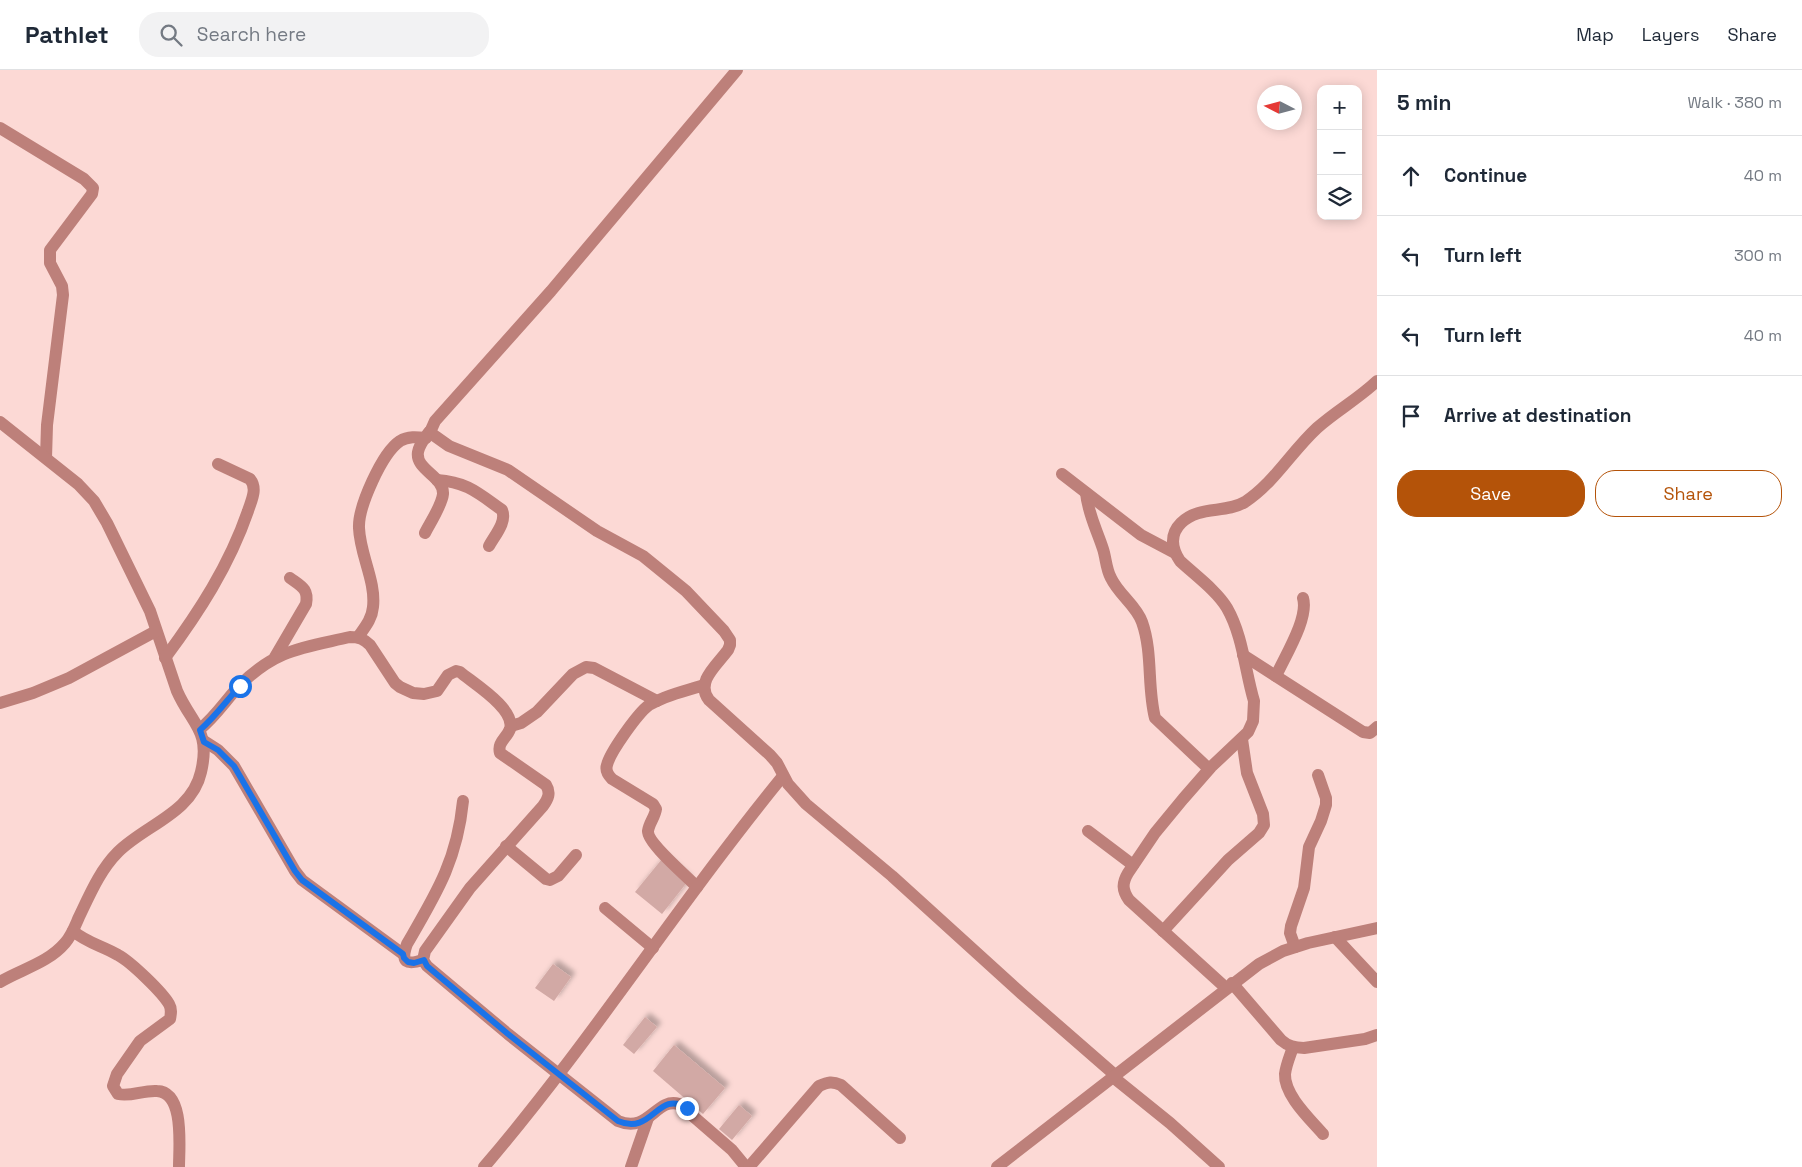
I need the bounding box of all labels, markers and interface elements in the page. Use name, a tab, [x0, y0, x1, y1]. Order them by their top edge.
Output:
search box	[139, 12, 489, 57]
text: Pathlet	[25, 19, 109, 50]
icon: search	[157, 21, 185, 49]
text: Search here	[197, 22, 306, 47]
text: Map	[1576, 23, 1614, 46]
text: Layers	[1642, 23, 1699, 46]
text: Share	[1727, 23, 1777, 46]
north arrow	[1257, 85, 1302, 130]
map controls	[1317, 85, 1362, 220]
button: +	[1317, 85, 1362, 130]
text: 5 min	[1397, 89, 1451, 116]
text: Walk · 380 m	[1687, 92, 1782, 113]
button: −	[1317, 130, 1362, 175]
icon: ahead	[1397, 162, 1425, 190]
text: Continue	[1444, 163, 1527, 188]
text: 40 m	[1744, 165, 1782, 186]
button: layers	[1317, 175, 1362, 220]
icon: left	[1397, 242, 1425, 270]
text: Turn left	[1444, 243, 1522, 268]
text: 300 m	[1734, 245, 1782, 266]
icon: left	[1397, 322, 1425, 350]
text: Turn left	[1444, 323, 1522, 348]
text: 40 m	[1744, 325, 1782, 346]
icon: arrive	[1397, 402, 1425, 430]
text: Arrive at destination	[1444, 403, 1632, 428]
button: Save	[1397, 470, 1585, 517]
button: Share	[1595, 470, 1782, 517]
route start	[229, 675, 252, 698]
route end	[676, 1097, 699, 1120]

